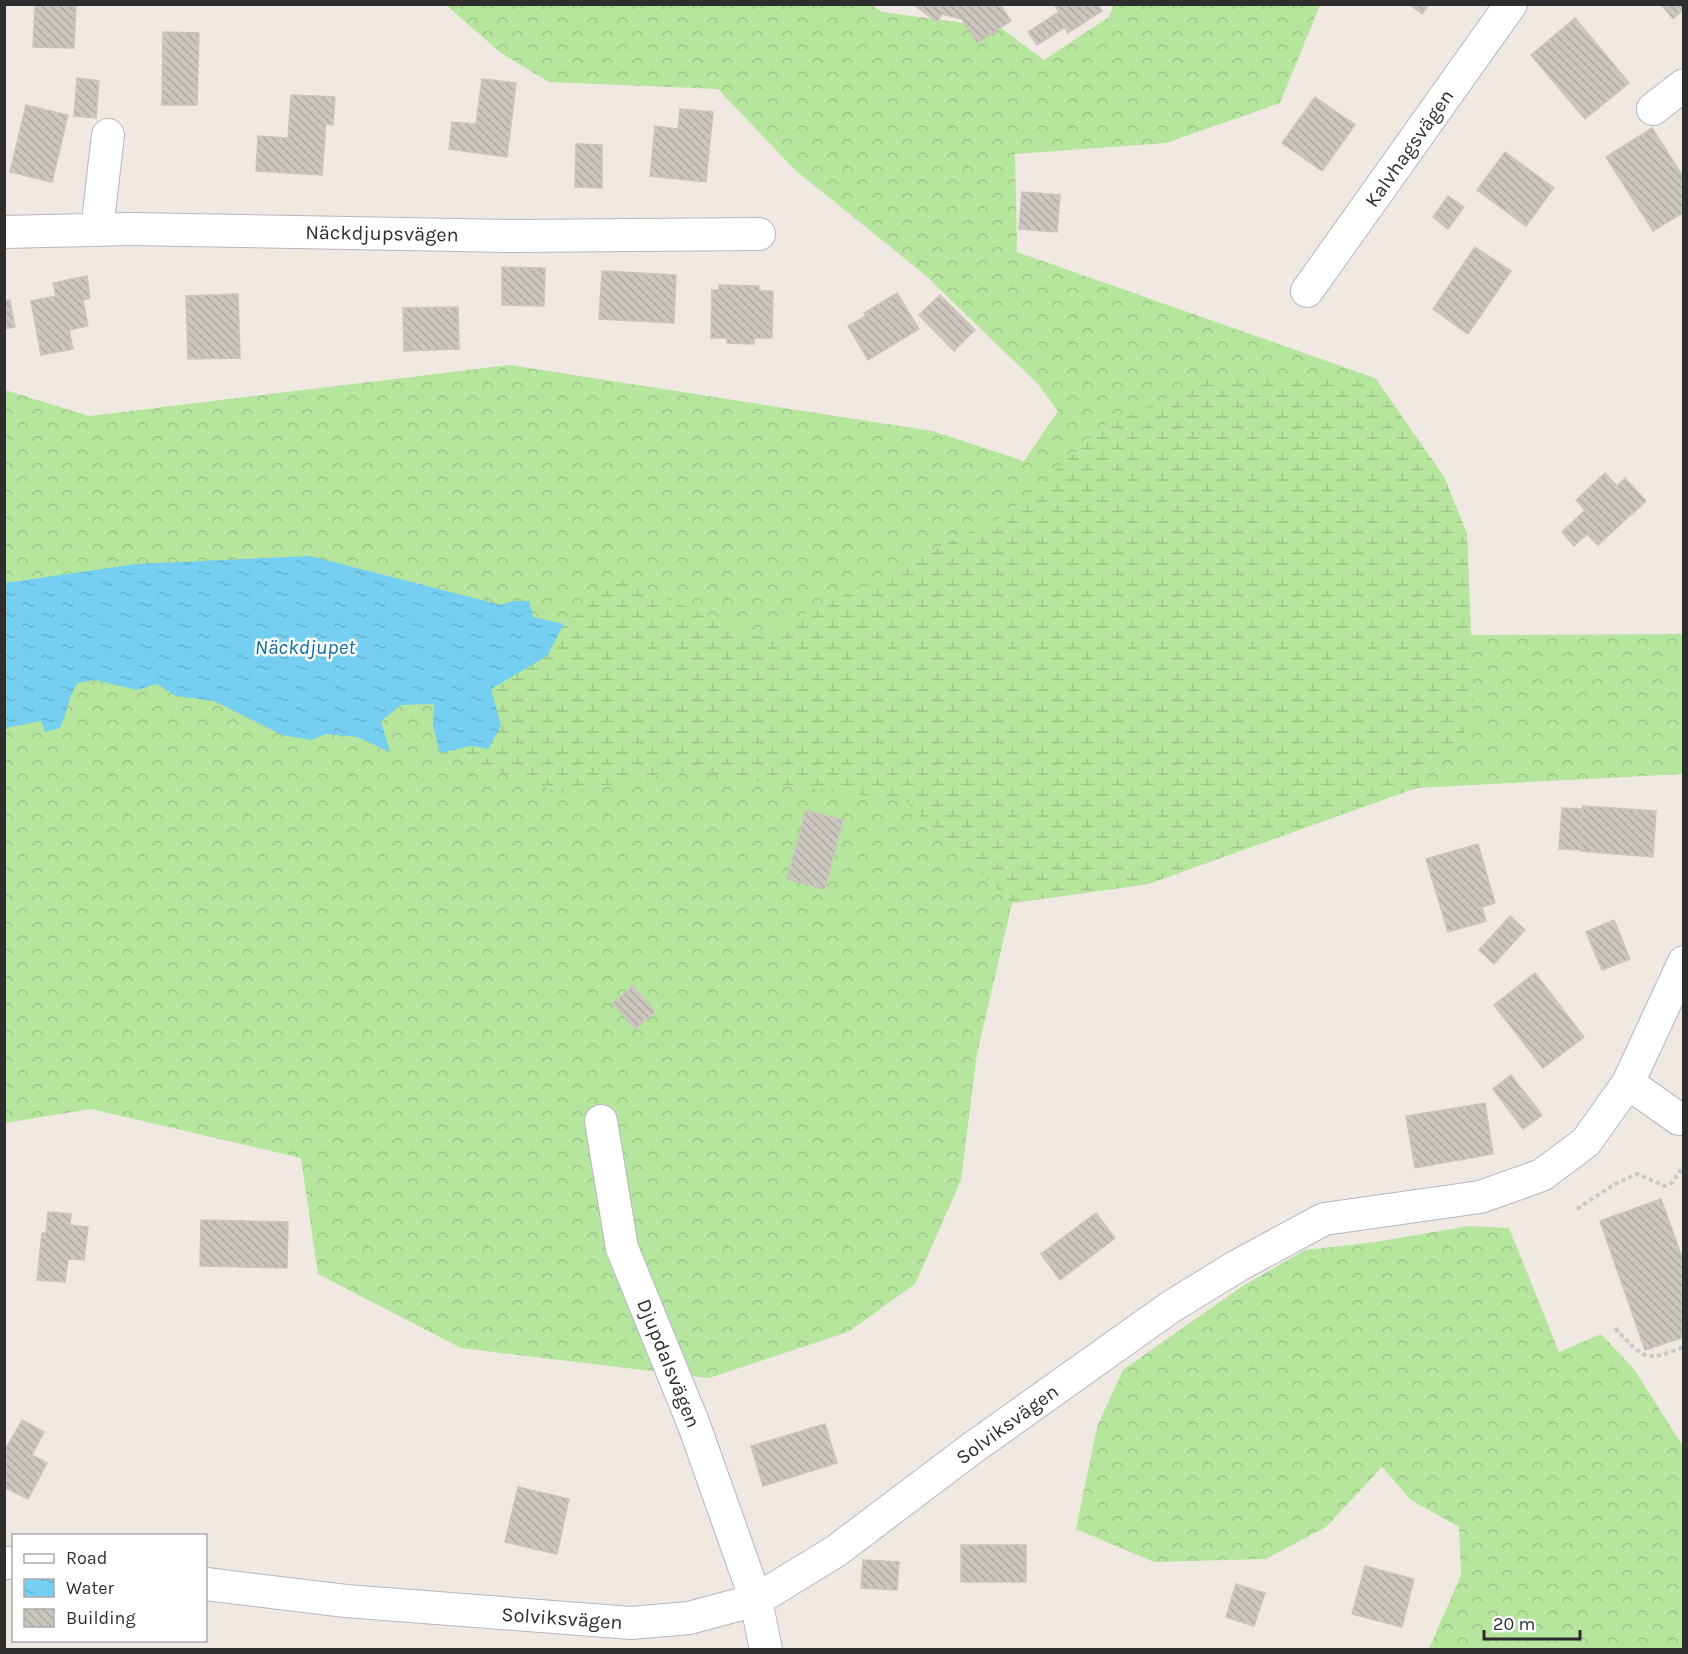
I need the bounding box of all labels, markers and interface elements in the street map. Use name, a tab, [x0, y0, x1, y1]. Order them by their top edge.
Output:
street label: Kalvhagsvägen	[1360, 85, 1459, 212]
street label: Näckdjupsvägen	[305, 221, 459, 246]
water label: Näckdjupet	[255, 635, 356, 659]
street label: Djupdalsvägen	[632, 1295, 705, 1431]
street label: Solviksvägen	[952, 1380, 1063, 1469]
legend	[12, 1534, 207, 1642]
text: Road	[66, 1547, 107, 1569]
text: Water	[66, 1577, 114, 1599]
street label: Solviksvägen	[501, 1603, 623, 1634]
scale bar	[1484, 1603, 1580, 1641]
text: Building	[66, 1607, 136, 1629]
text: 20 m	[1493, 1613, 1535, 1635]

